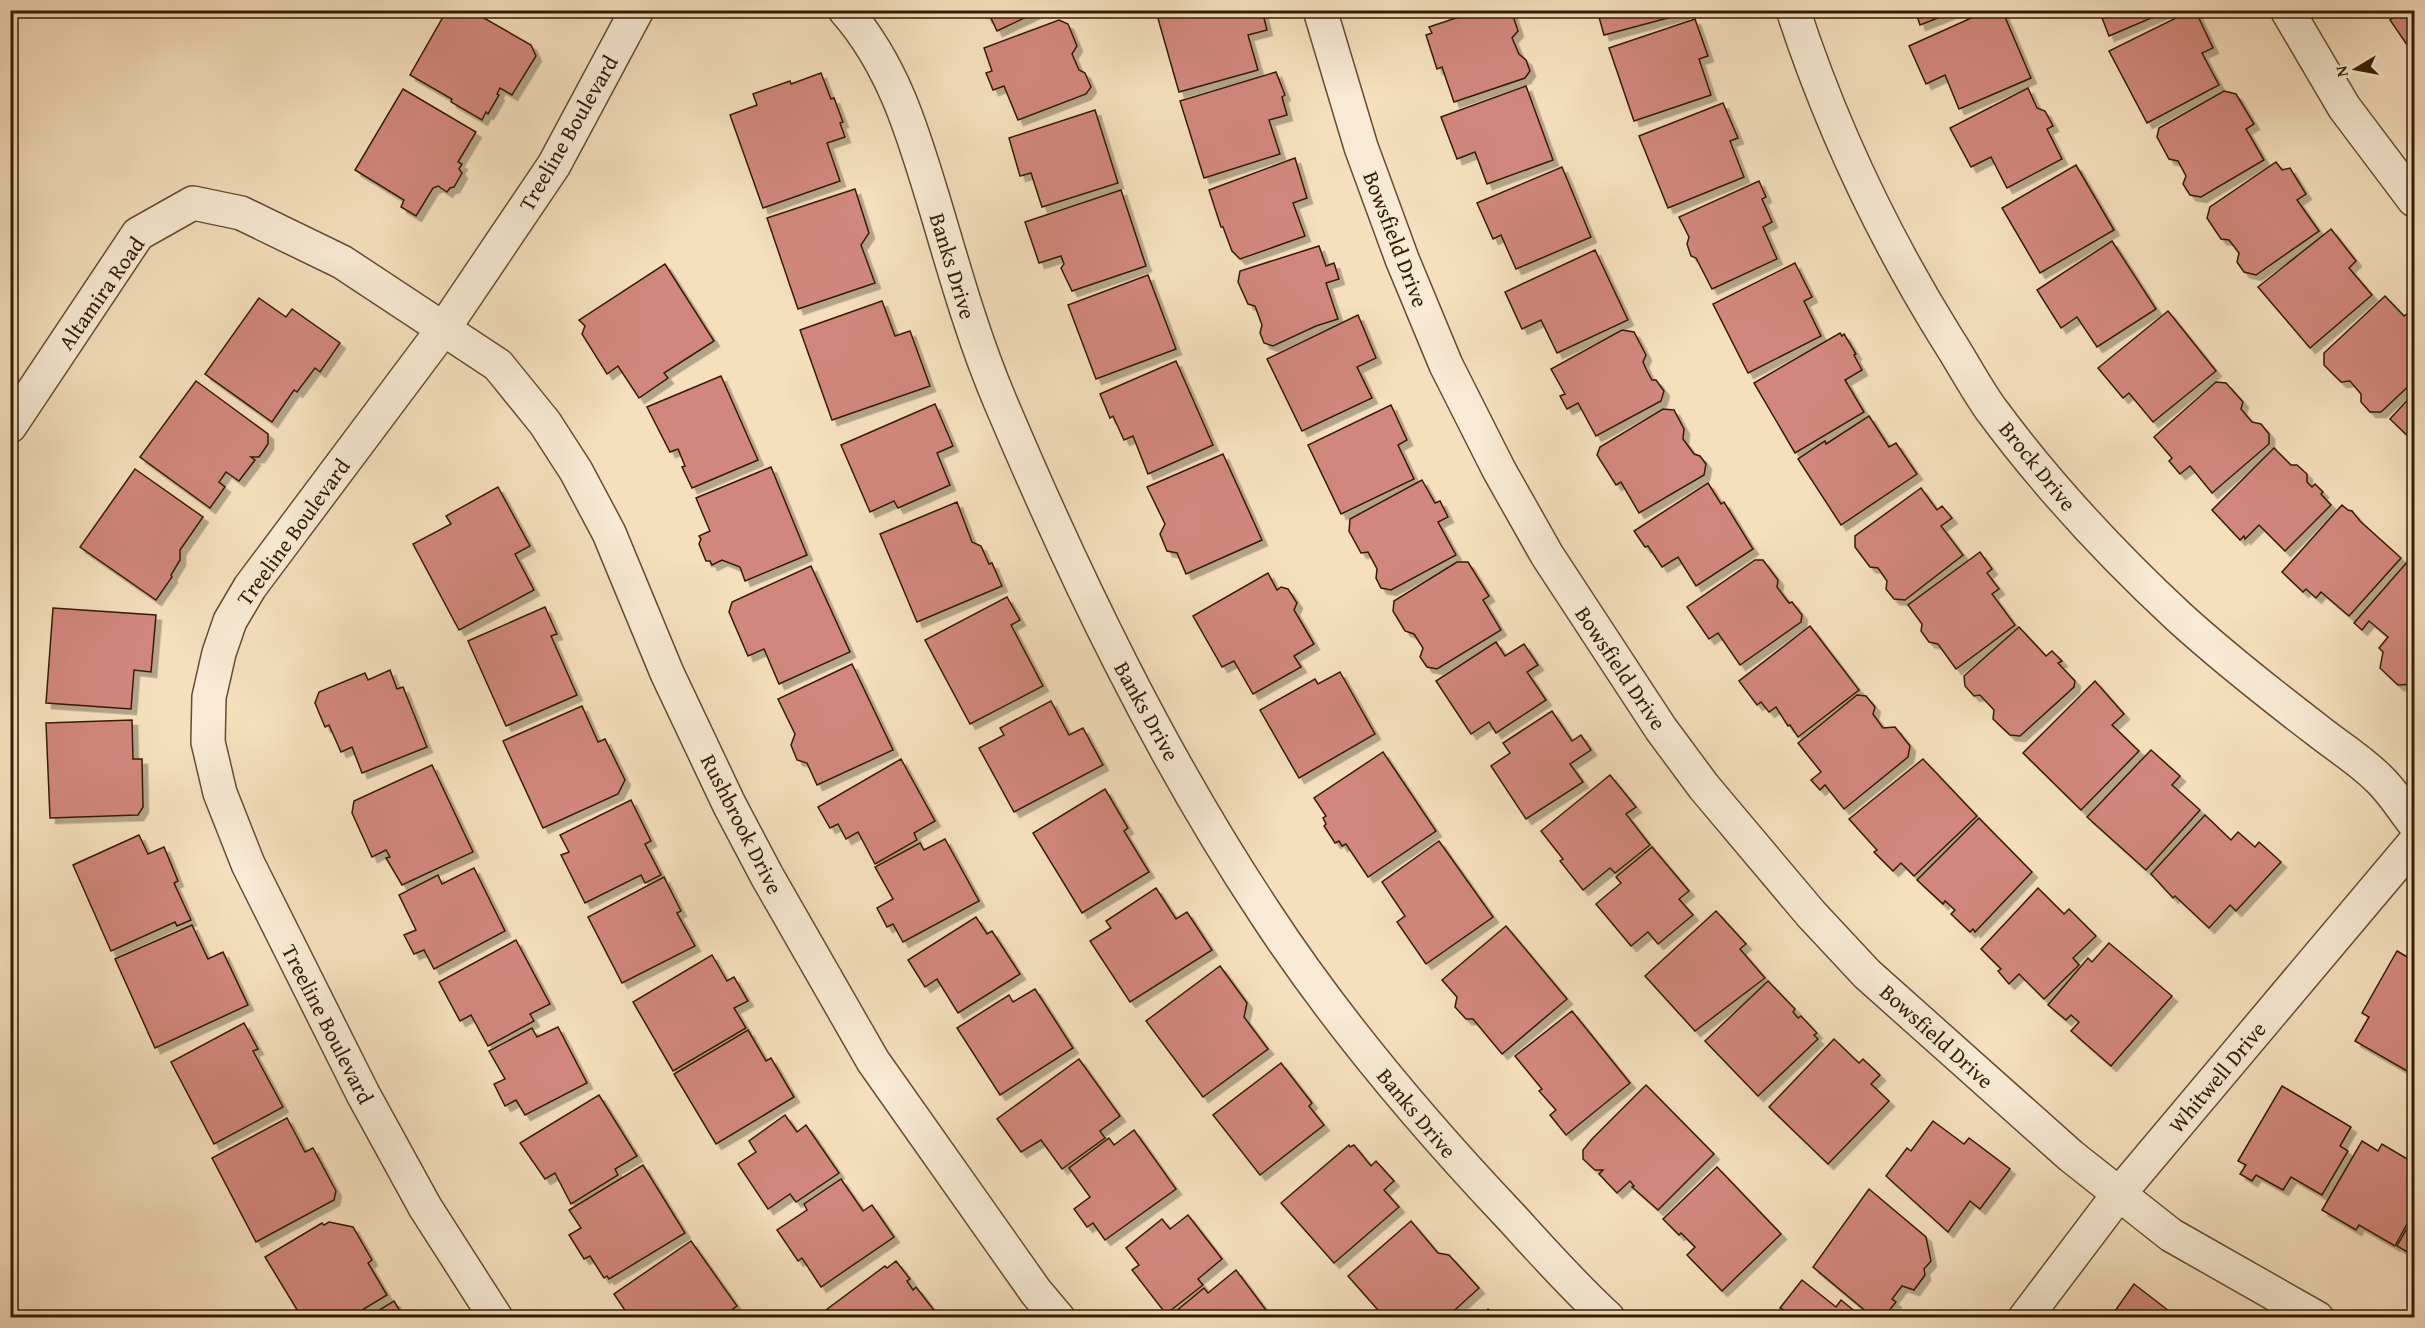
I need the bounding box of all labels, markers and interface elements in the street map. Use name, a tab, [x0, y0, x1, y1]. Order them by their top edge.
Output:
north arrow	[2326, 39, 2386, 99]
street label: Treeline Boulevard	[510, 49, 626, 217]
text: N	[2328, 64, 2354, 79]
street label: Bowsfield Drive	[1355, 166, 1437, 312]
street label: Banks Drive	[922, 209, 984, 323]
street label: Altamira Road	[50, 230, 152, 356]
street label: Brock Drive	[1992, 414, 2084, 518]
street label: Treeline Boulevard	[229, 452, 358, 612]
street label: Bowsfield Drive	[1568, 600, 1674, 736]
street label: Banks Drive	[1107, 655, 1187, 767]
street label: Rushbrook Drive	[693, 748, 791, 900]
street label: Treeline Boulevard	[274, 939, 382, 1110]
street label: Bowsfield Drive	[1873, 976, 2001, 1096]
street label: Whitwell Drive	[2161, 1014, 2273, 1140]
street label: Banks Drive	[1370, 1061, 1464, 1165]

